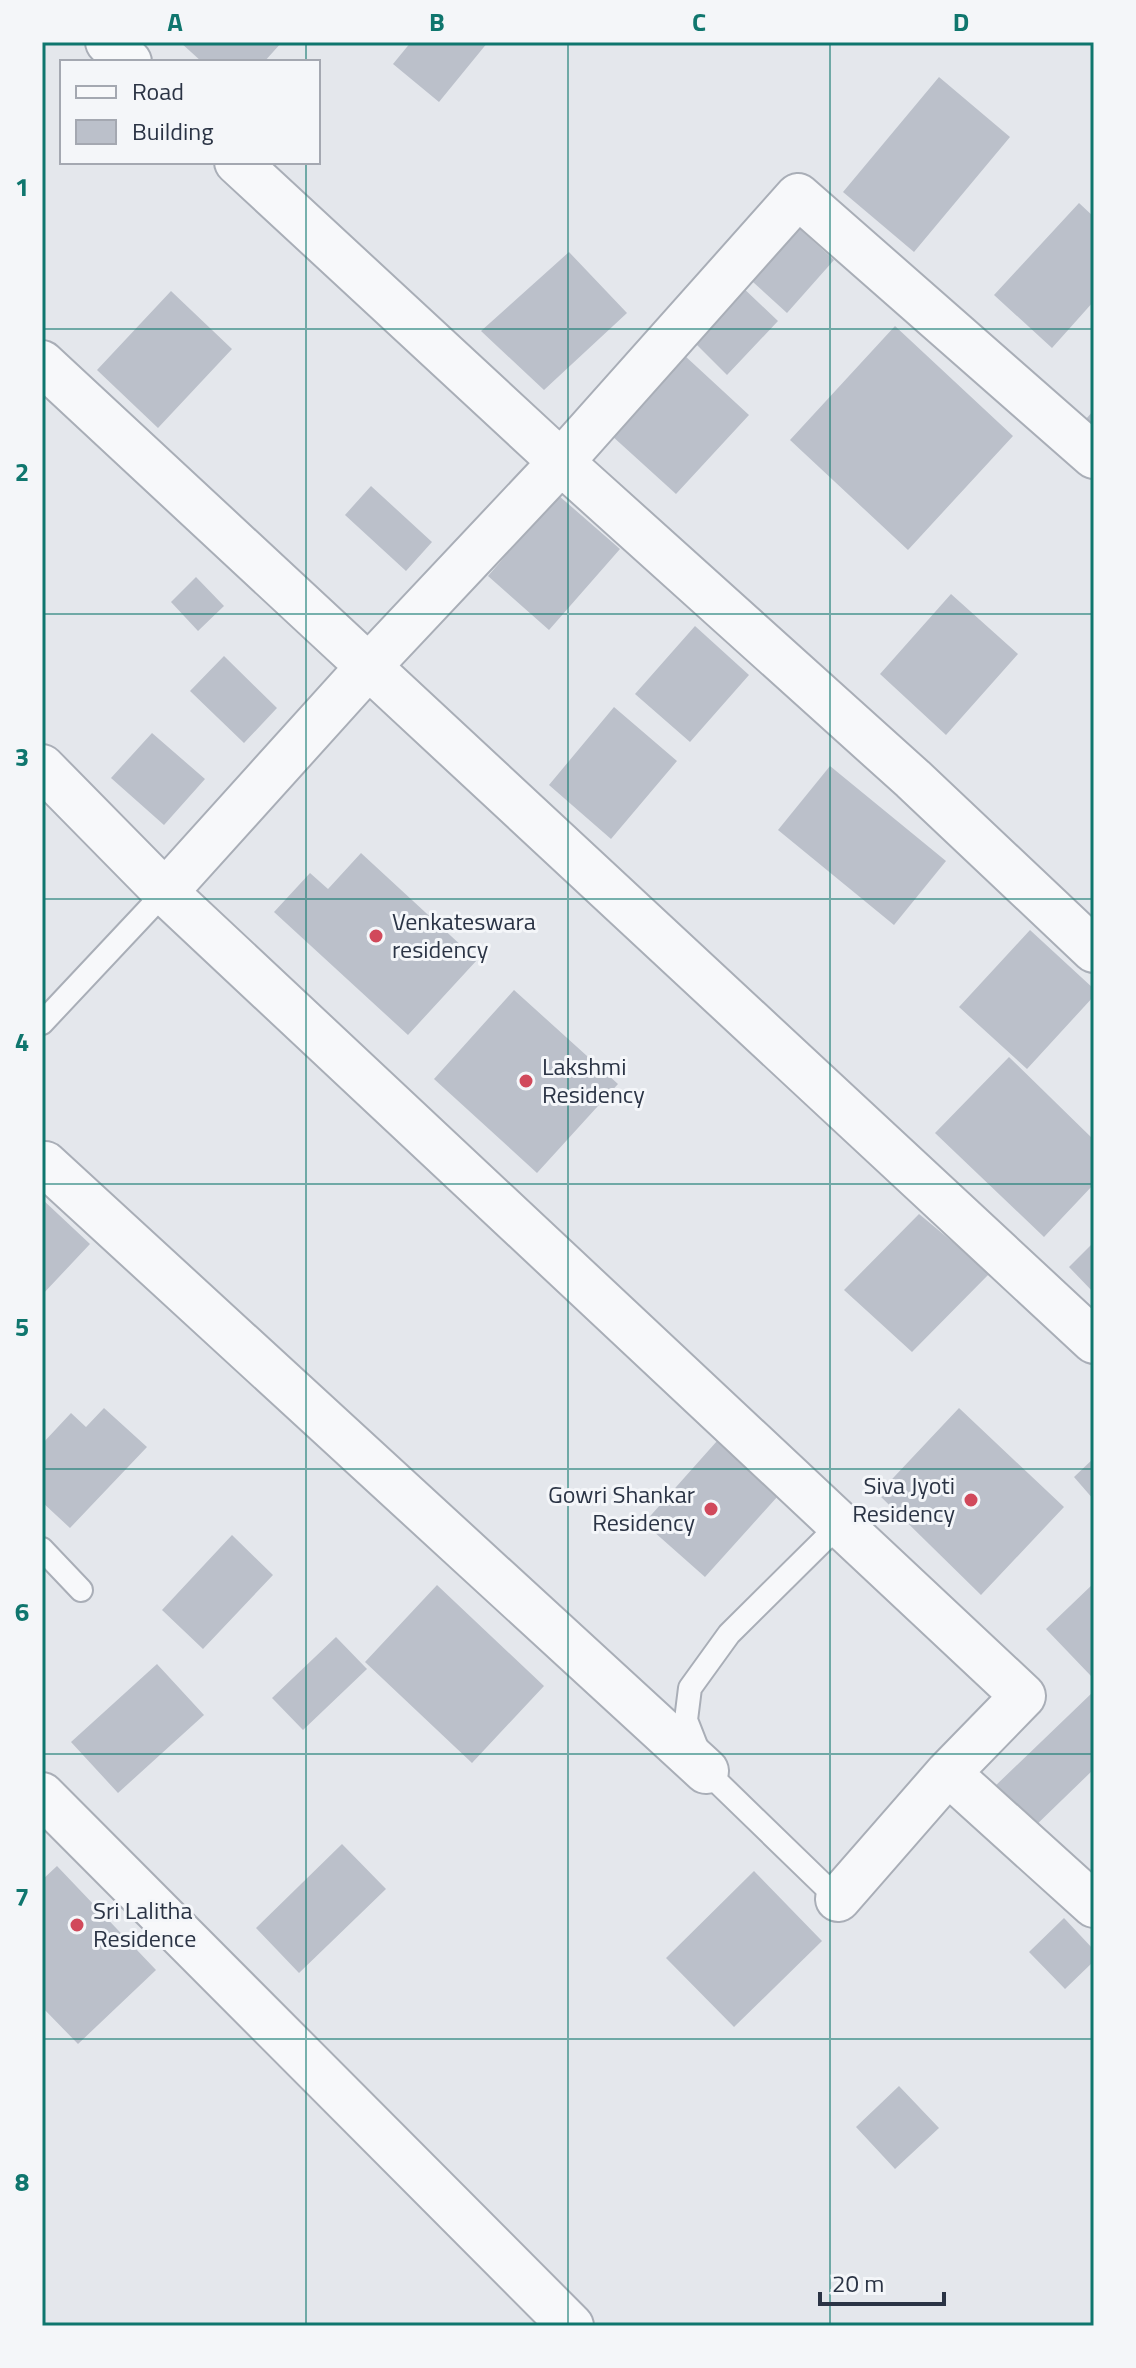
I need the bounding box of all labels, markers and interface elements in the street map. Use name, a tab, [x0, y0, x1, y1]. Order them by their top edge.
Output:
text: A	[167, 2, 183, 41]
text: B	[429, 2, 445, 41]
text: C	[692, 2, 706, 41]
text: D	[953, 2, 969, 41]
legend	[60, 60, 320, 164]
text: Road	[132, 73, 184, 109]
text: Building	[132, 113, 214, 149]
text: 1	[15, 167, 29, 206]
text: 2	[15, 452, 29, 491]
text: 3	[15, 737, 29, 776]
place label: Venkateswara residency	[392, 903, 536, 967]
marker: Venkateswara residency	[367, 927, 385, 945]
text: 4	[15, 1022, 29, 1061]
place label: Lakshmi Residency	[542, 1048, 645, 1112]
marker: Lakshmi Residency	[517, 1072, 535, 1090]
text: 5	[15, 1307, 29, 1346]
place label: Siva Jyoti Residency	[852, 1467, 955, 1531]
place label: Gowri Shankar Residency	[548, 1476, 695, 1540]
marker: Siva Jyoti Residency	[962, 1491, 980, 1509]
marker: Gowri Shankar Residency	[702, 1500, 720, 1518]
text: 6	[15, 1592, 29, 1631]
text: 7	[15, 1877, 29, 1916]
place label: Sri Lalitha Residence	[93, 1892, 196, 1956]
marker: Sri Lalitha Residence	[68, 1916, 86, 1934]
text: 8	[15, 2162, 29, 2201]
scale bar	[820, 2256, 944, 2306]
text: 20 m	[832, 2265, 884, 2301]

